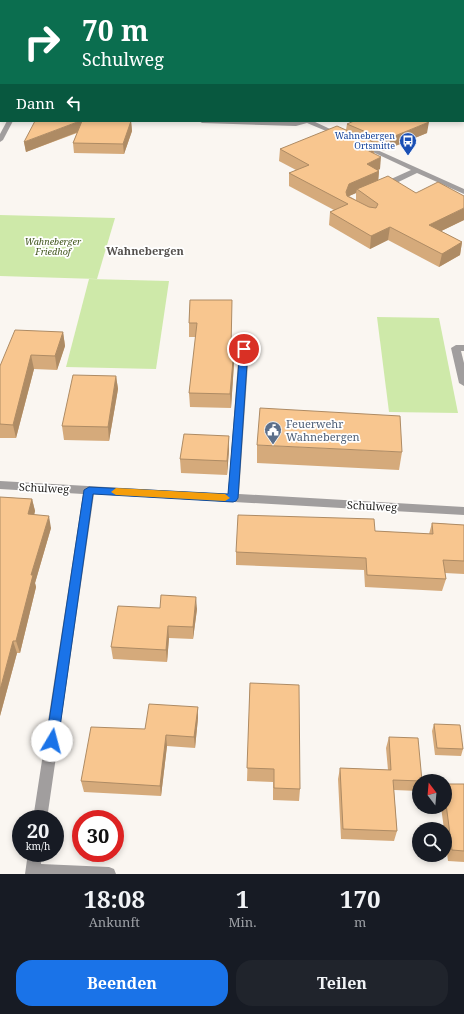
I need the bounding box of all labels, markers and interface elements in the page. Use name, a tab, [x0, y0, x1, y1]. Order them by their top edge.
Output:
text: 70 m	[82, 11, 149, 49]
icon: right	[16, 16, 68, 68]
text: Schulweg	[82, 47, 164, 71]
icon: left	[63, 92, 85, 114]
text: Dann	[16, 93, 55, 113]
place label: Wahnebergen Ortsmitte	[335, 129, 395, 152]
bus stop icon: Wahnebergen Ortsmitte	[398, 131, 418, 156]
park label: Wahneberger Friedhof	[25, 235, 82, 258]
district label: Wahnebergen	[106, 243, 184, 258]
pin	[227, 332, 261, 366]
icon: arrive	[233, 338, 255, 360]
place label: Feuerwehr Wahnebergen	[286, 416, 360, 444]
public building icon: Feuerwehr Wahnebergen	[263, 420, 283, 445]
street label: Schulweg	[19, 479, 69, 496]
street label: Schulweg	[347, 497, 397, 514]
position arrow	[31, 720, 73, 762]
north arrow	[412, 774, 452, 814]
map controls	[412, 774, 452, 862]
speed limit sign: 30	[72, 810, 124, 862]
text: 20	[27, 817, 49, 844]
button: search	[412, 822, 452, 862]
text: km/h	[26, 839, 50, 853]
text: 18:08	[83, 882, 145, 915]
text: 1	[236, 882, 249, 915]
text: 170	[340, 882, 381, 915]
text: Ankunft	[89, 913, 140, 931]
text: Min.	[228, 913, 256, 931]
text: m	[354, 913, 366, 931]
button: Beenden	[16, 960, 228, 1006]
button: Teilen	[236, 960, 448, 1006]

